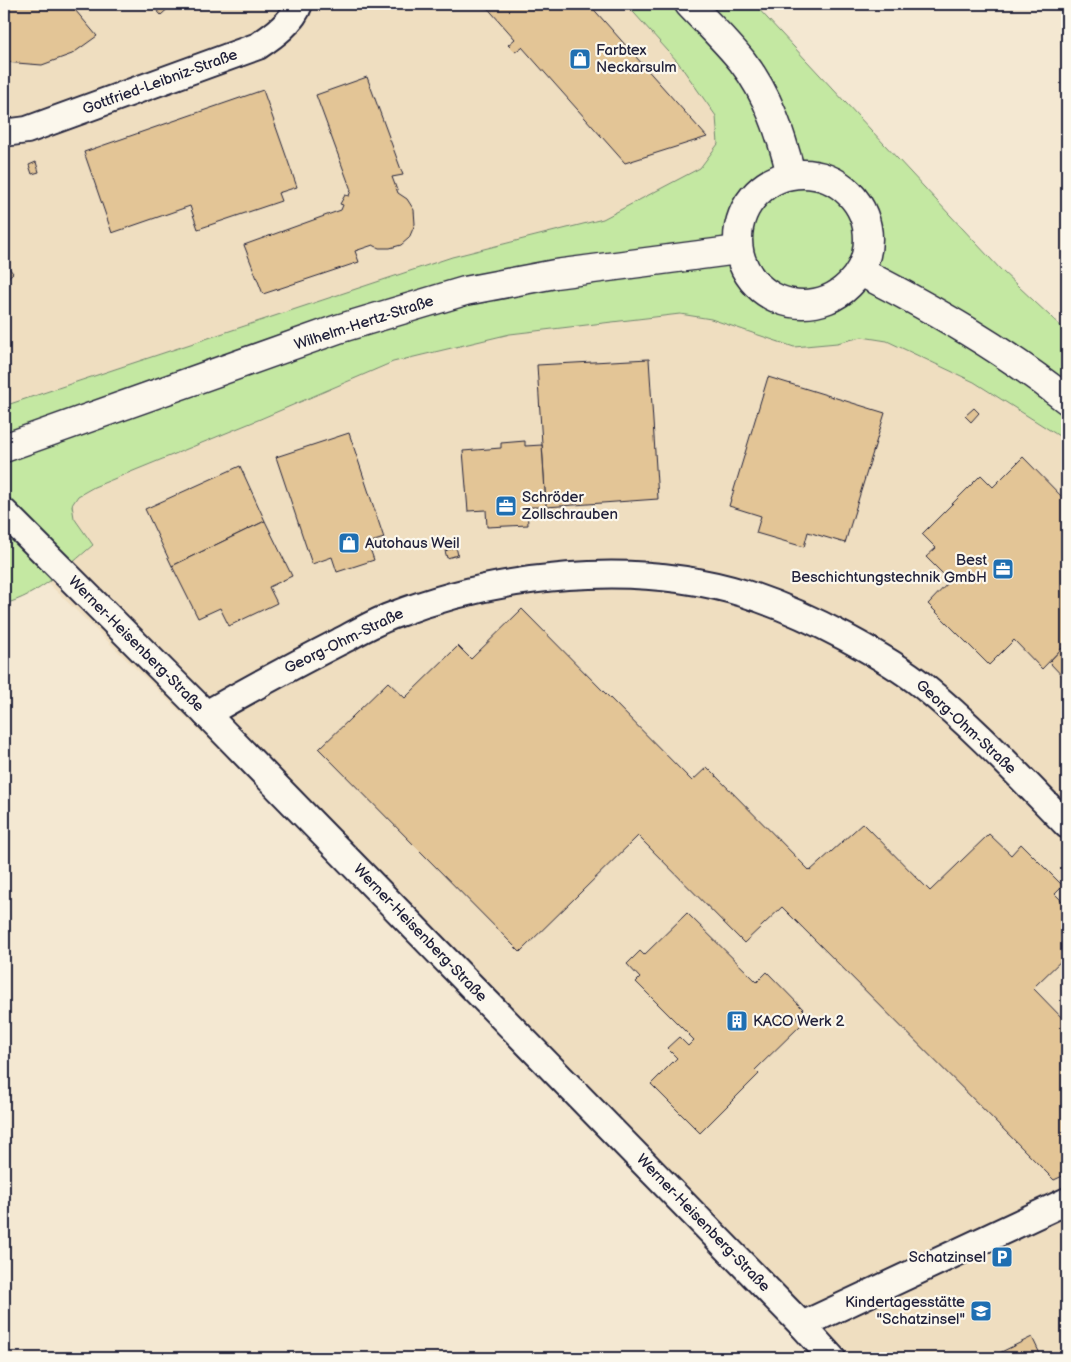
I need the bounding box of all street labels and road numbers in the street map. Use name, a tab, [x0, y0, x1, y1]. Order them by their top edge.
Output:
street label: Gottfried-Leibniz-Straße	[80, 45, 240, 119]
street label: Wilhelm-Hertz-Straße	[292, 291, 436, 355]
street label: Werner-Heisenberg-Straße	[64, 572, 208, 716]
street label: Georg-Ohm-Straße	[281, 604, 407, 678]
street label: Georg-Ohm-Straße	[912, 676, 1020, 778]
street label: Werner-Heisenberg-Straße	[349, 860, 491, 1006]
street label: Werner-Heisenberg-Straße	[632, 1150, 774, 1296]

